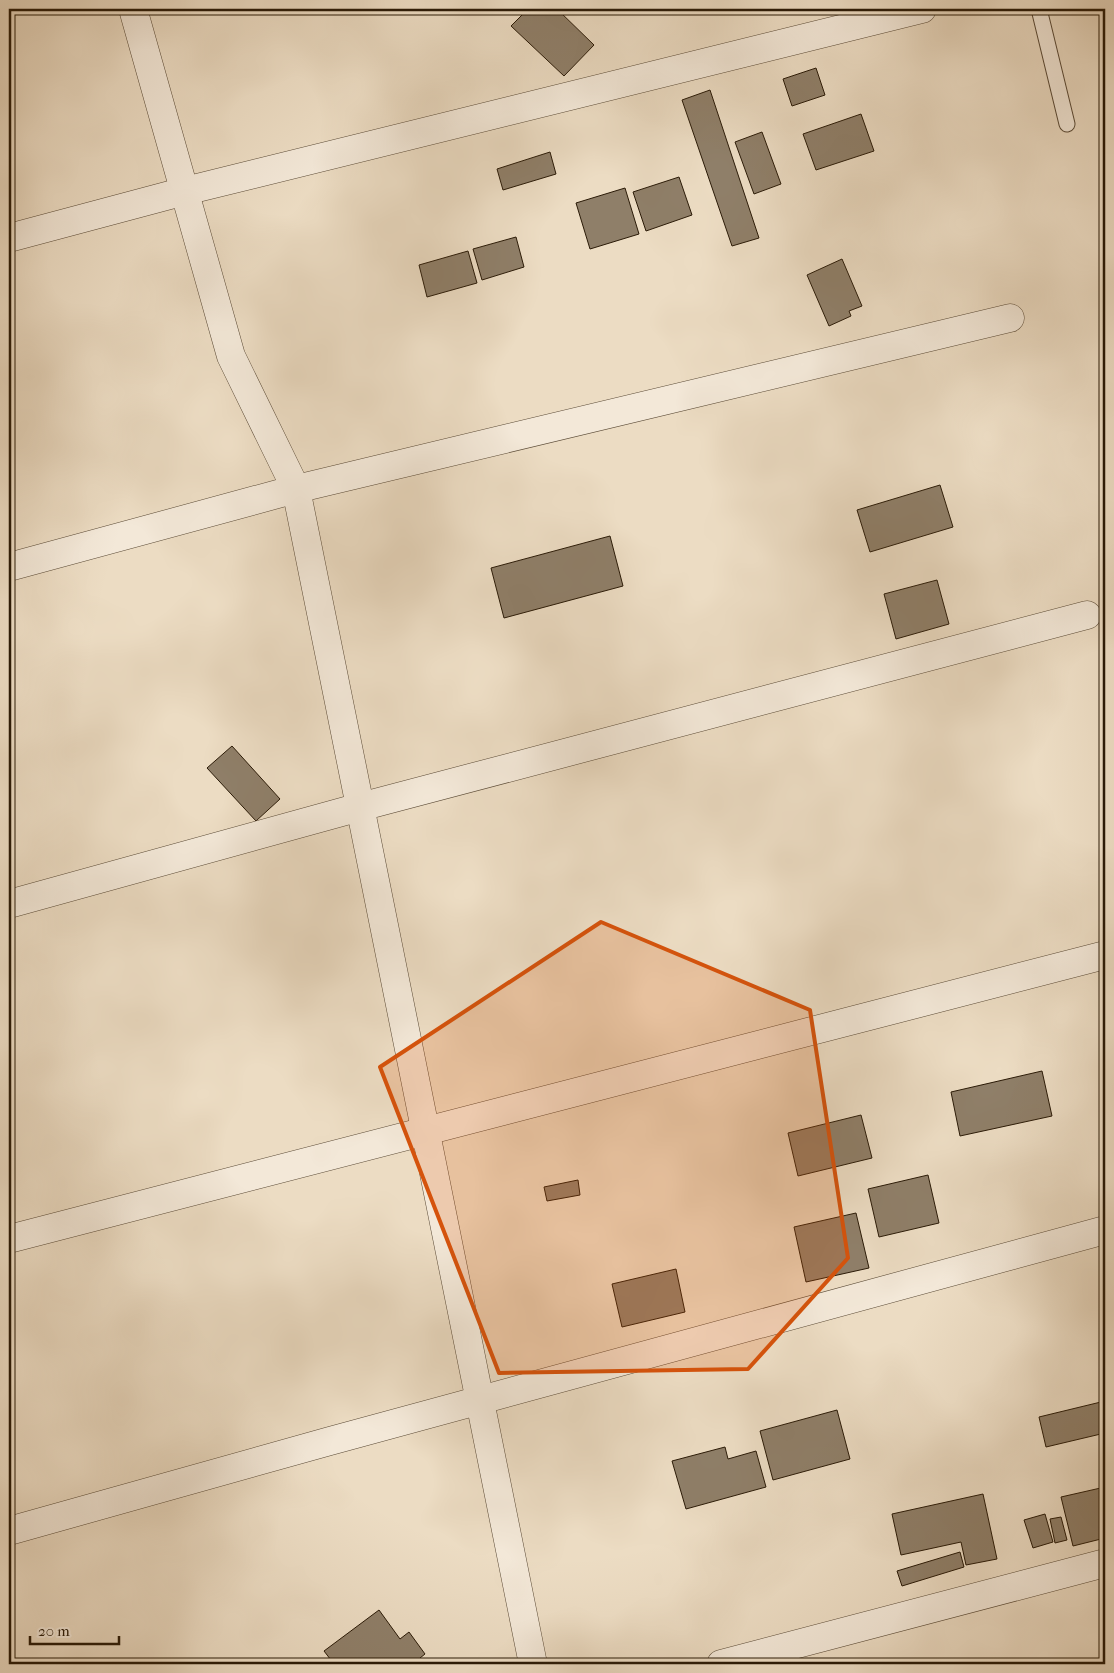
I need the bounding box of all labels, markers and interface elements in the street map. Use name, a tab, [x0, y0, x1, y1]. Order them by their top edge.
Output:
scale bar	[30, 1613, 119, 1645]
text: 20 m	[38, 1622, 70, 1640]

